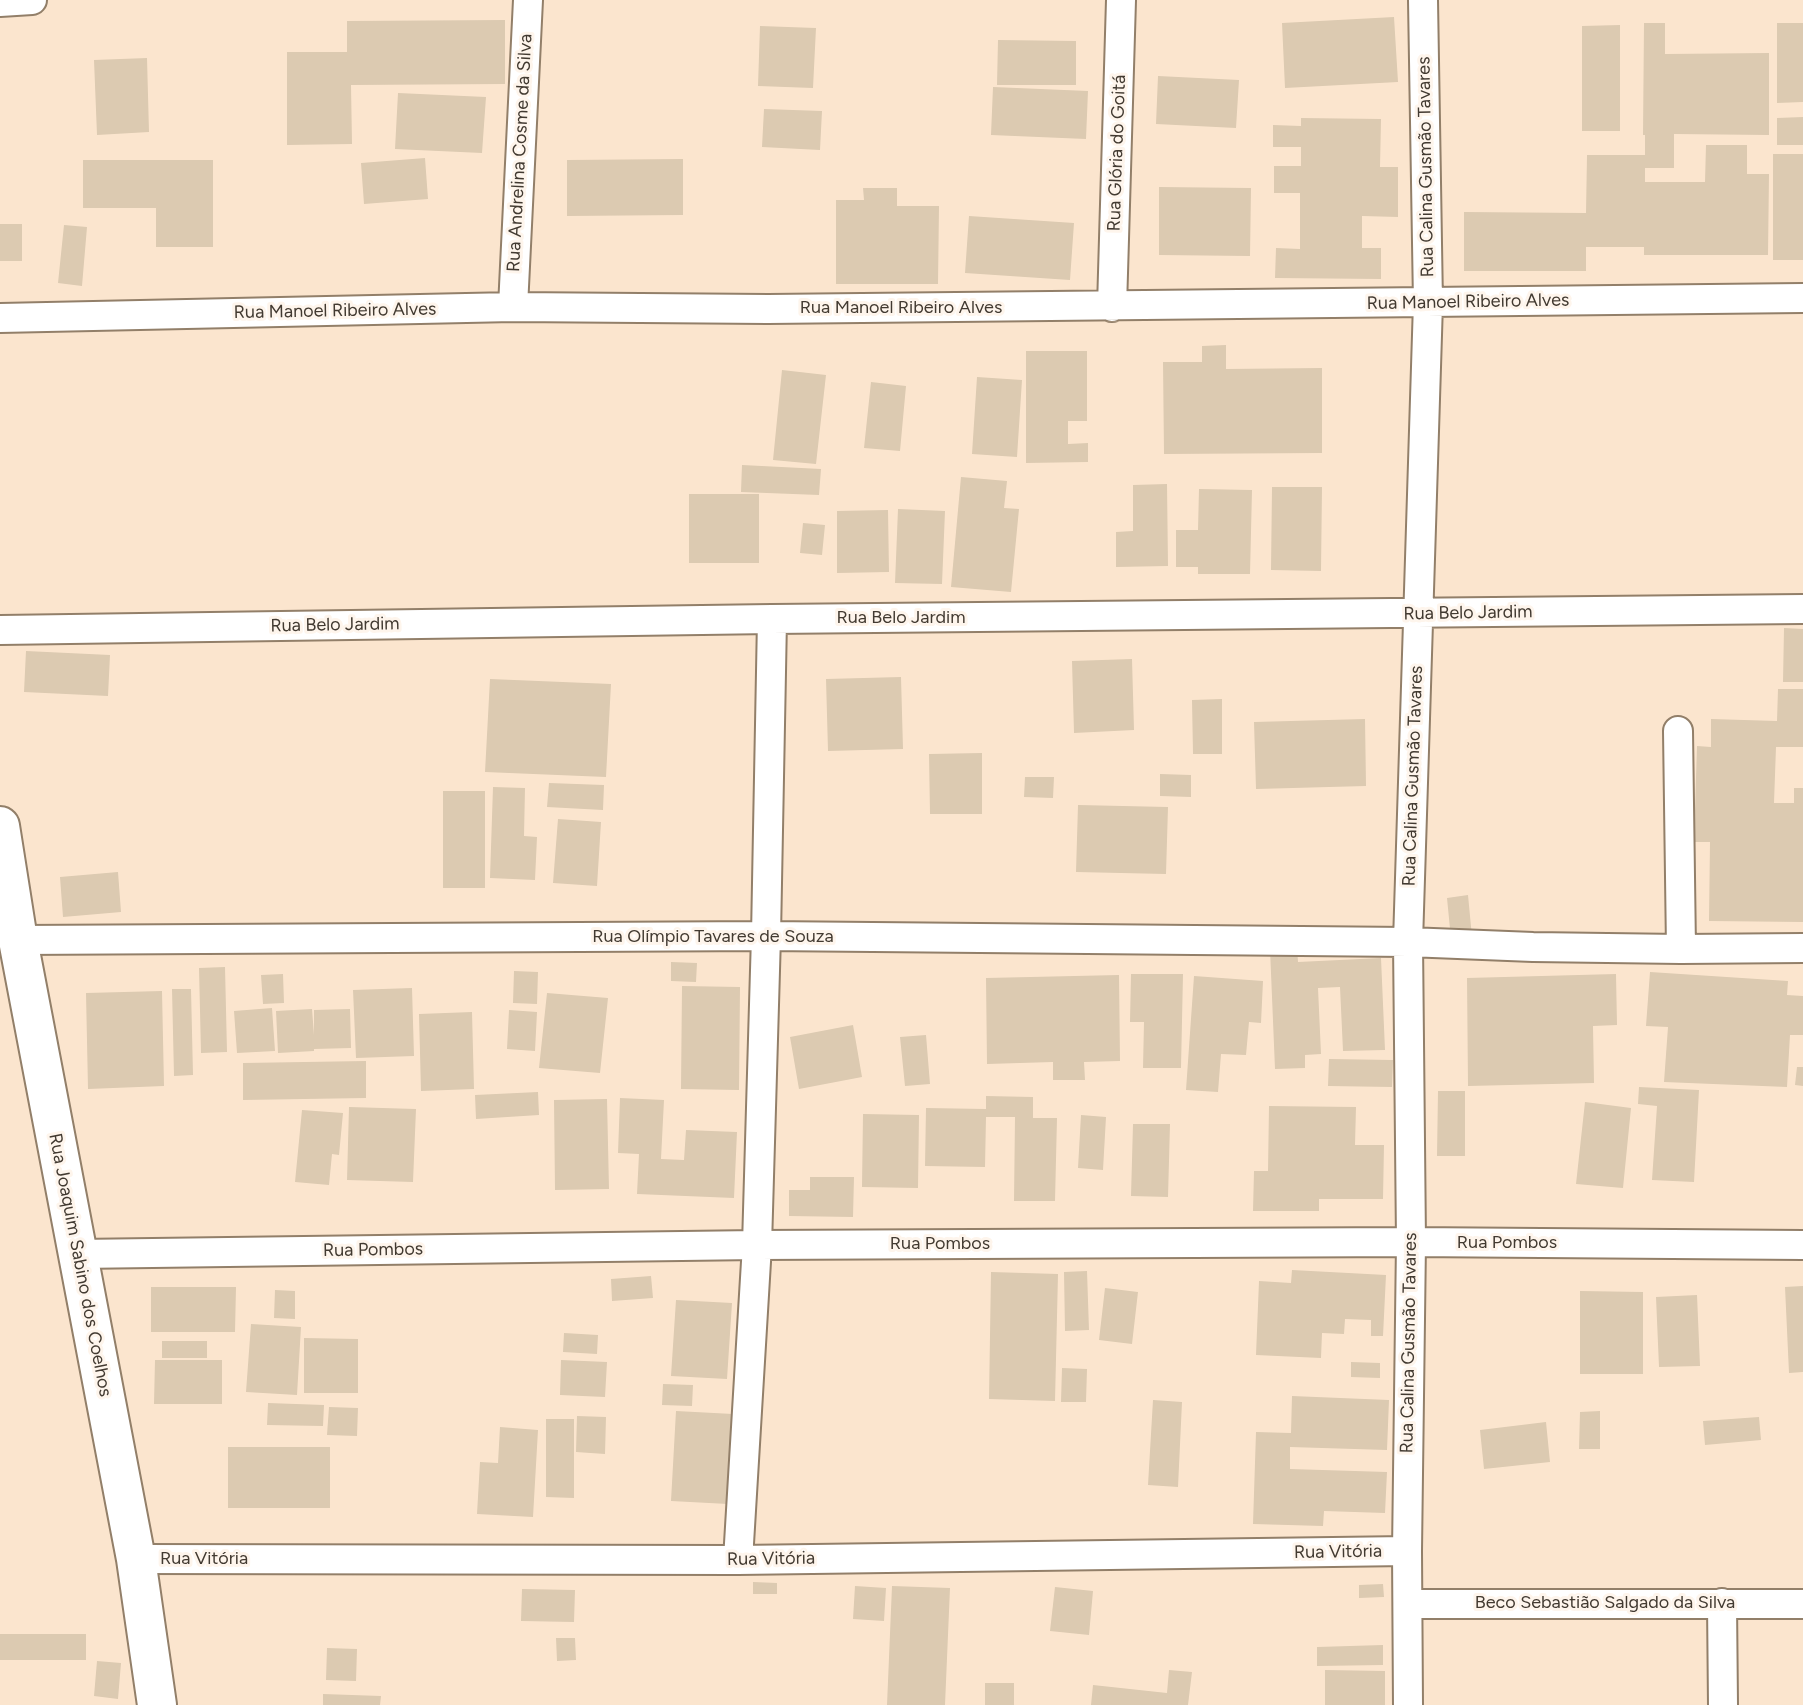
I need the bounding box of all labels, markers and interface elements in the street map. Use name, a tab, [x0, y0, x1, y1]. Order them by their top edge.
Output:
street label: Rua Andrelina Cosme da Silva	[503, 33, 537, 273]
street label: Rua Calina Gusmão Tavares	[1413, 56, 1439, 278]
street label: Rua Glória do Goitá	[1103, 74, 1131, 232]
street label: Rua Manoel Ribeiro Alves	[1367, 289, 1569, 315]
street label: Rua Manoel Ribeiro Alves	[800, 297, 1002, 319]
street label: Rua Manoel Ribeiro Alves	[234, 298, 436, 324]
street label: Rua Belo Jardim	[1403, 601, 1533, 625]
street label: Rua Belo Jardim	[836, 607, 966, 629]
street label: Rua Belo Jardim	[270, 613, 400, 637]
street label: Rua Calina Gusmão Tavares	[1398, 665, 1428, 887]
street label: Rua Olímpio Tavares de Souza	[592, 926, 834, 948]
street label: Rua Joaquim Sabino dos Coelhos	[44, 1131, 116, 1399]
street label: Rua Calina Gusmão Tavares	[1396, 1232, 1422, 1454]
street label: Rua Pombos	[1457, 1232, 1557, 1254]
street label: Rua Pombos	[890, 1233, 990, 1255]
street label: Rua Pombos	[323, 1238, 423, 1262]
street label: Rua Vitória	[1294, 1540, 1382, 1564]
street label: Rua Vitória	[727, 1547, 815, 1571]
street label: Rua Vitória	[160, 1548, 248, 1570]
street label: Beco Sebastião Salgado da Silva	[1475, 1592, 1735, 1614]

